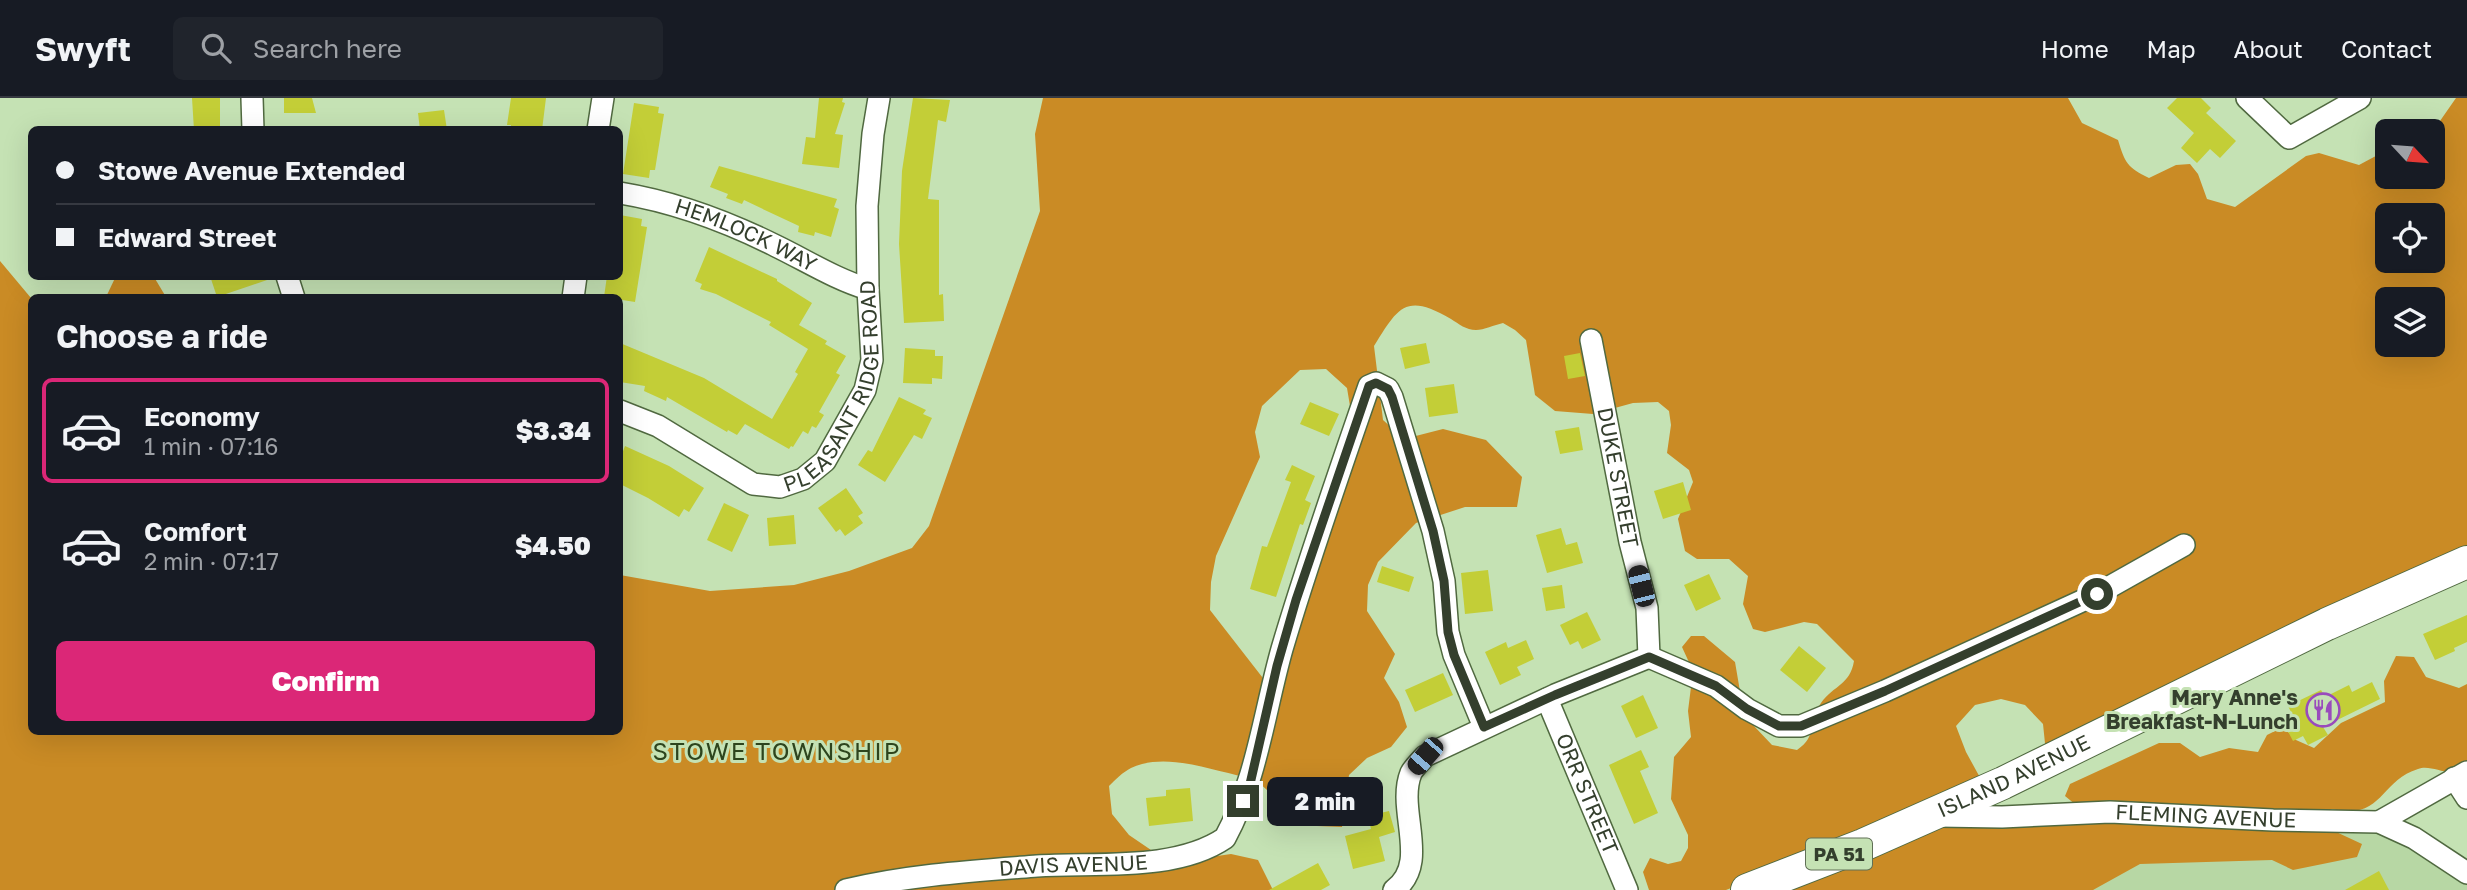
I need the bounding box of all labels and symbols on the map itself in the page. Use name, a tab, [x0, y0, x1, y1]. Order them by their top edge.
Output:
north arrow	[2375, 119, 2445, 189]
street label: HEMLOCK WAY	[672, 192, 822, 277]
street label: PLEASANT RIDGE ROAD	[780, 280, 885, 497]
street label: DUKE STREET	[1592, 405, 1645, 549]
car	[1626, 563, 1657, 609]
route start	[2081, 578, 2113, 610]
place label: Mary Anne's Breakfast-N-Lunch	[2106, 684, 2298, 734]
restaurant icon: Mary Anne's Breakfast-N-Lunch	[2304, 691, 2342, 729]
street label: ISLAND AVENUE	[1933, 728, 2094, 823]
street label: ORR STREET	[1551, 729, 1625, 858]
car	[1404, 733, 1447, 779]
district label: STOWE TOWNSHIP	[653, 736, 901, 765]
callout: 2 min	[1268, 776, 1383, 826]
route end	[1227, 785, 1259, 817]
street label: FLEMING AVENUE	[2115, 798, 2297, 832]
road number: PA 51	[1806, 838, 1872, 870]
street label: DAVIS AVENUE	[998, 848, 1149, 881]

